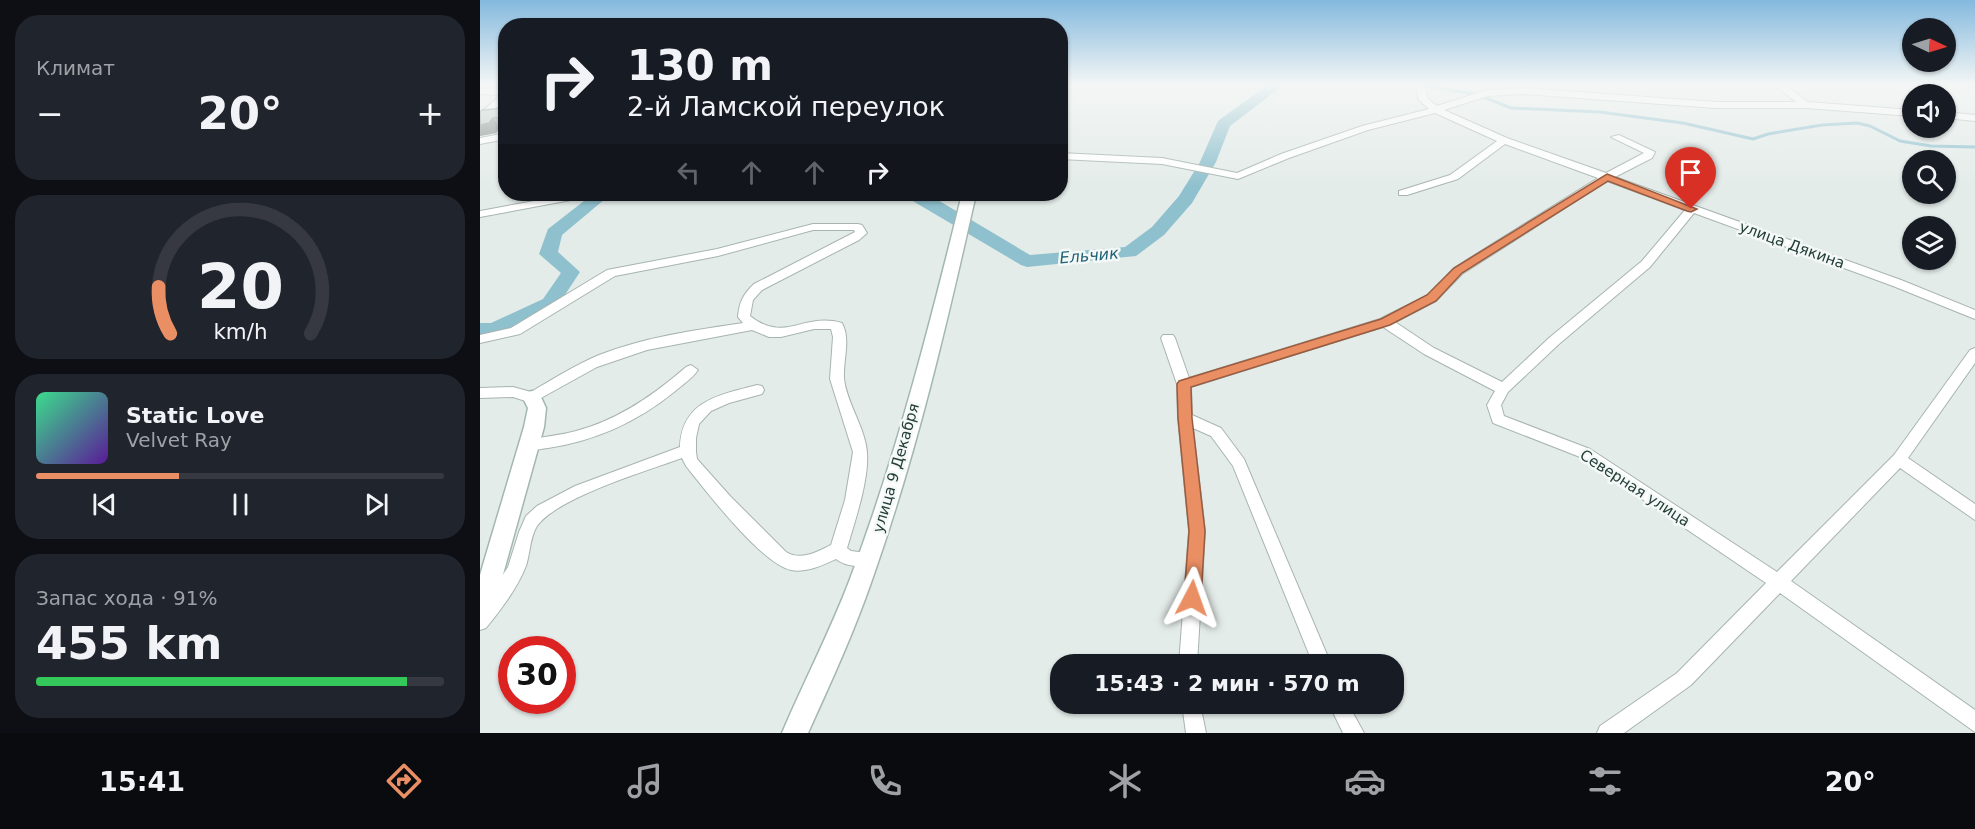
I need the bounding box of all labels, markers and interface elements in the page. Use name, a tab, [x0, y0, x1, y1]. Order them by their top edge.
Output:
north arrow	[1902, 18, 1956, 72]
map controls	[1902, 18, 1956, 270]
text: 130 m	[627, 41, 773, 90]
icon: right	[528, 42, 606, 120]
text: Климат	[36, 56, 115, 80]
button: sound	[1902, 84, 1956, 138]
text: 20°	[197, 87, 283, 140]
text: 2-й Ламской переулок	[627, 91, 945, 122]
text: −	[36, 94, 64, 133]
text: +	[416, 94, 444, 133]
pin	[1665, 147, 1716, 209]
button: search	[1902, 150, 1956, 204]
icon: left	[672, 156, 705, 189]
icon: ahead	[735, 156, 768, 189]
icon: ahead	[798, 156, 831, 189]
icon: right	[861, 156, 894, 189]
icon: arrive	[1674, 156, 1707, 189]
button: layers	[1902, 216, 1956, 270]
street label: улица Дякина	[1737, 218, 1847, 272]
water label: Ельчик	[1059, 243, 1120, 268]
text: 20	[197, 250, 283, 323]
text: km/h	[213, 319, 267, 344]
street label: улица 9 Декабря	[869, 401, 923, 535]
text: Static Love	[126, 403, 264, 428]
text: Velvet Ray	[126, 428, 232, 452]
street label: Северная улица	[1577, 446, 1693, 530]
icon: previous	[88, 488, 121, 521]
icon: pause	[224, 488, 257, 521]
icon: next	[360, 488, 393, 521]
position arrow	[1160, 566, 1224, 630]
text: Запас хода · 91%	[36, 586, 217, 610]
text: 455 km	[36, 617, 222, 670]
speed limit sign: 30	[498, 636, 576, 714]
text: 15:43 · 2 мин · 570 m	[1094, 671, 1360, 696]
icon: directions	[383, 760, 425, 802]
icon: music	[624, 760, 666, 802]
icon: phone	[864, 760, 906, 802]
icon: climate	[1104, 760, 1146, 802]
icon: car	[1344, 760, 1386, 802]
icon: filters	[1584, 760, 1626, 802]
text: 15:41	[99, 766, 185, 797]
text: 20°	[1825, 766, 1876, 797]

